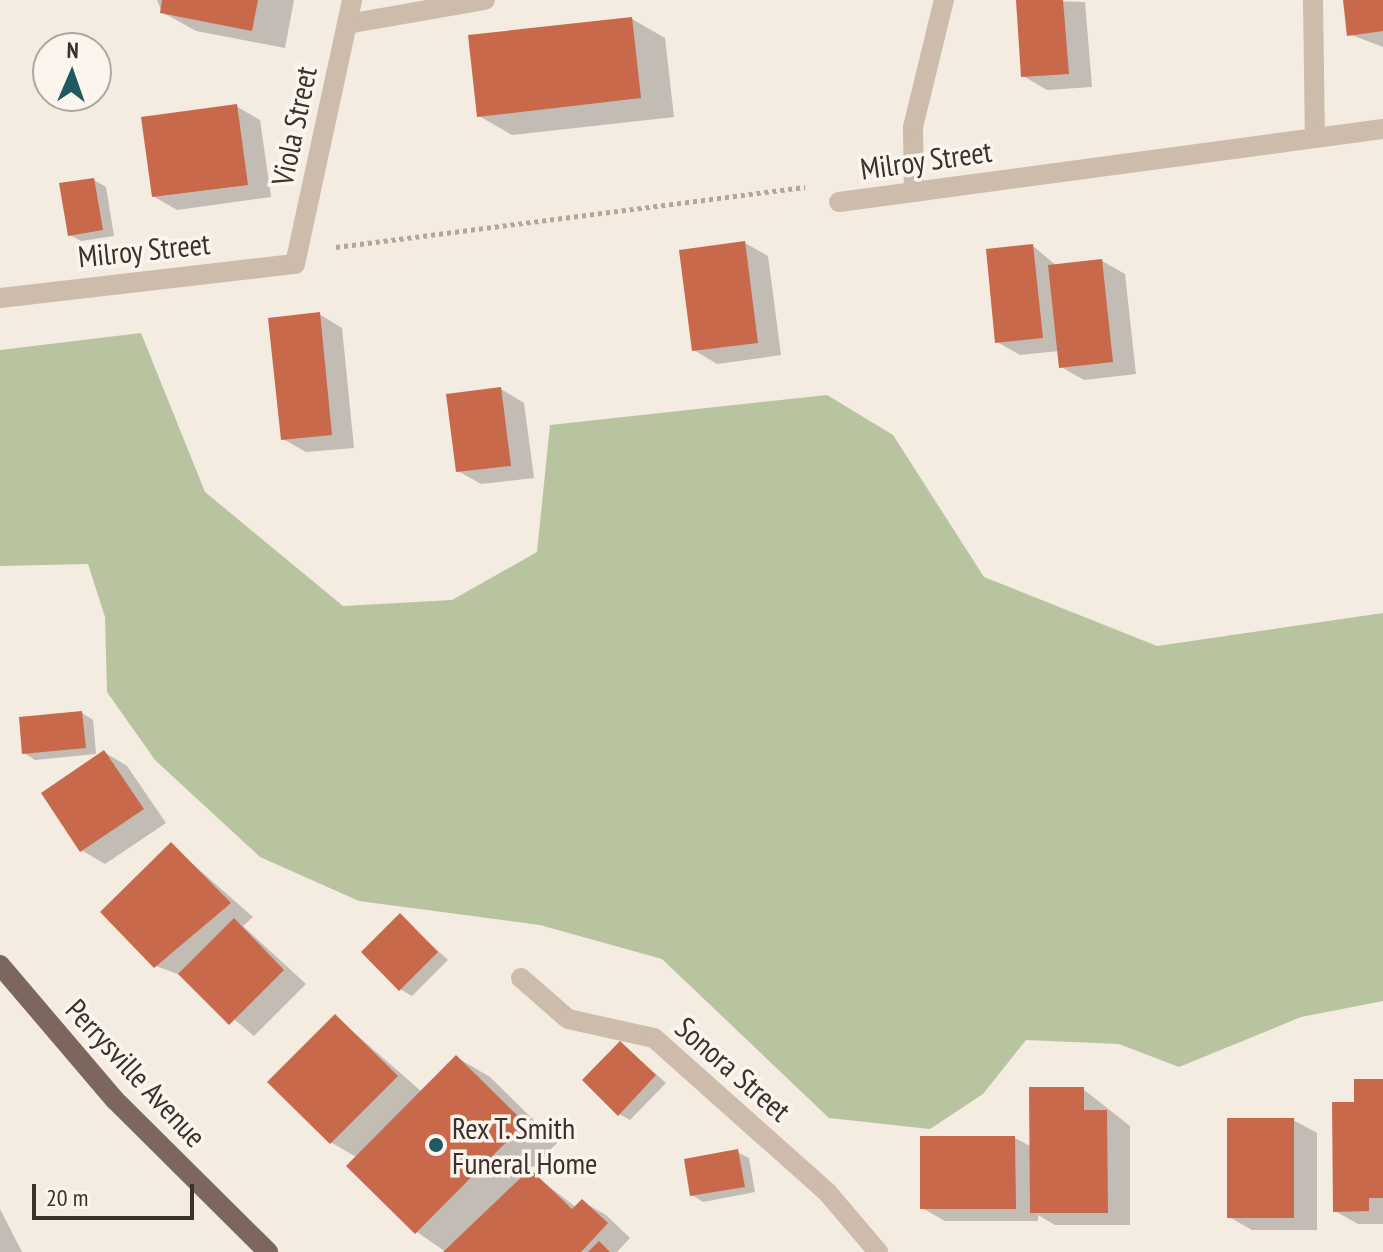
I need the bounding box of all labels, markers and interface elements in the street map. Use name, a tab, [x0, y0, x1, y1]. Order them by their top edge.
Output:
north arrow	[32, 32, 112, 112]
text: N	[66, 36, 79, 64]
street label: Viola Street	[264, 63, 324, 189]
street label: Milroy Street	[858, 133, 994, 187]
street label: Milroy Street	[76, 225, 212, 275]
street label: Perrysville Avenue	[58, 991, 214, 1155]
street label: Sonora Street	[668, 1009, 798, 1129]
place label: Rex T. Smith Funeral Home	[452, 1110, 597, 1180]
marker: Rex T. Smith Funeral Home	[427, 1136, 445, 1154]
scale bar	[36, 1168, 198, 1218]
text: 20 m	[46, 1182, 88, 1213]

